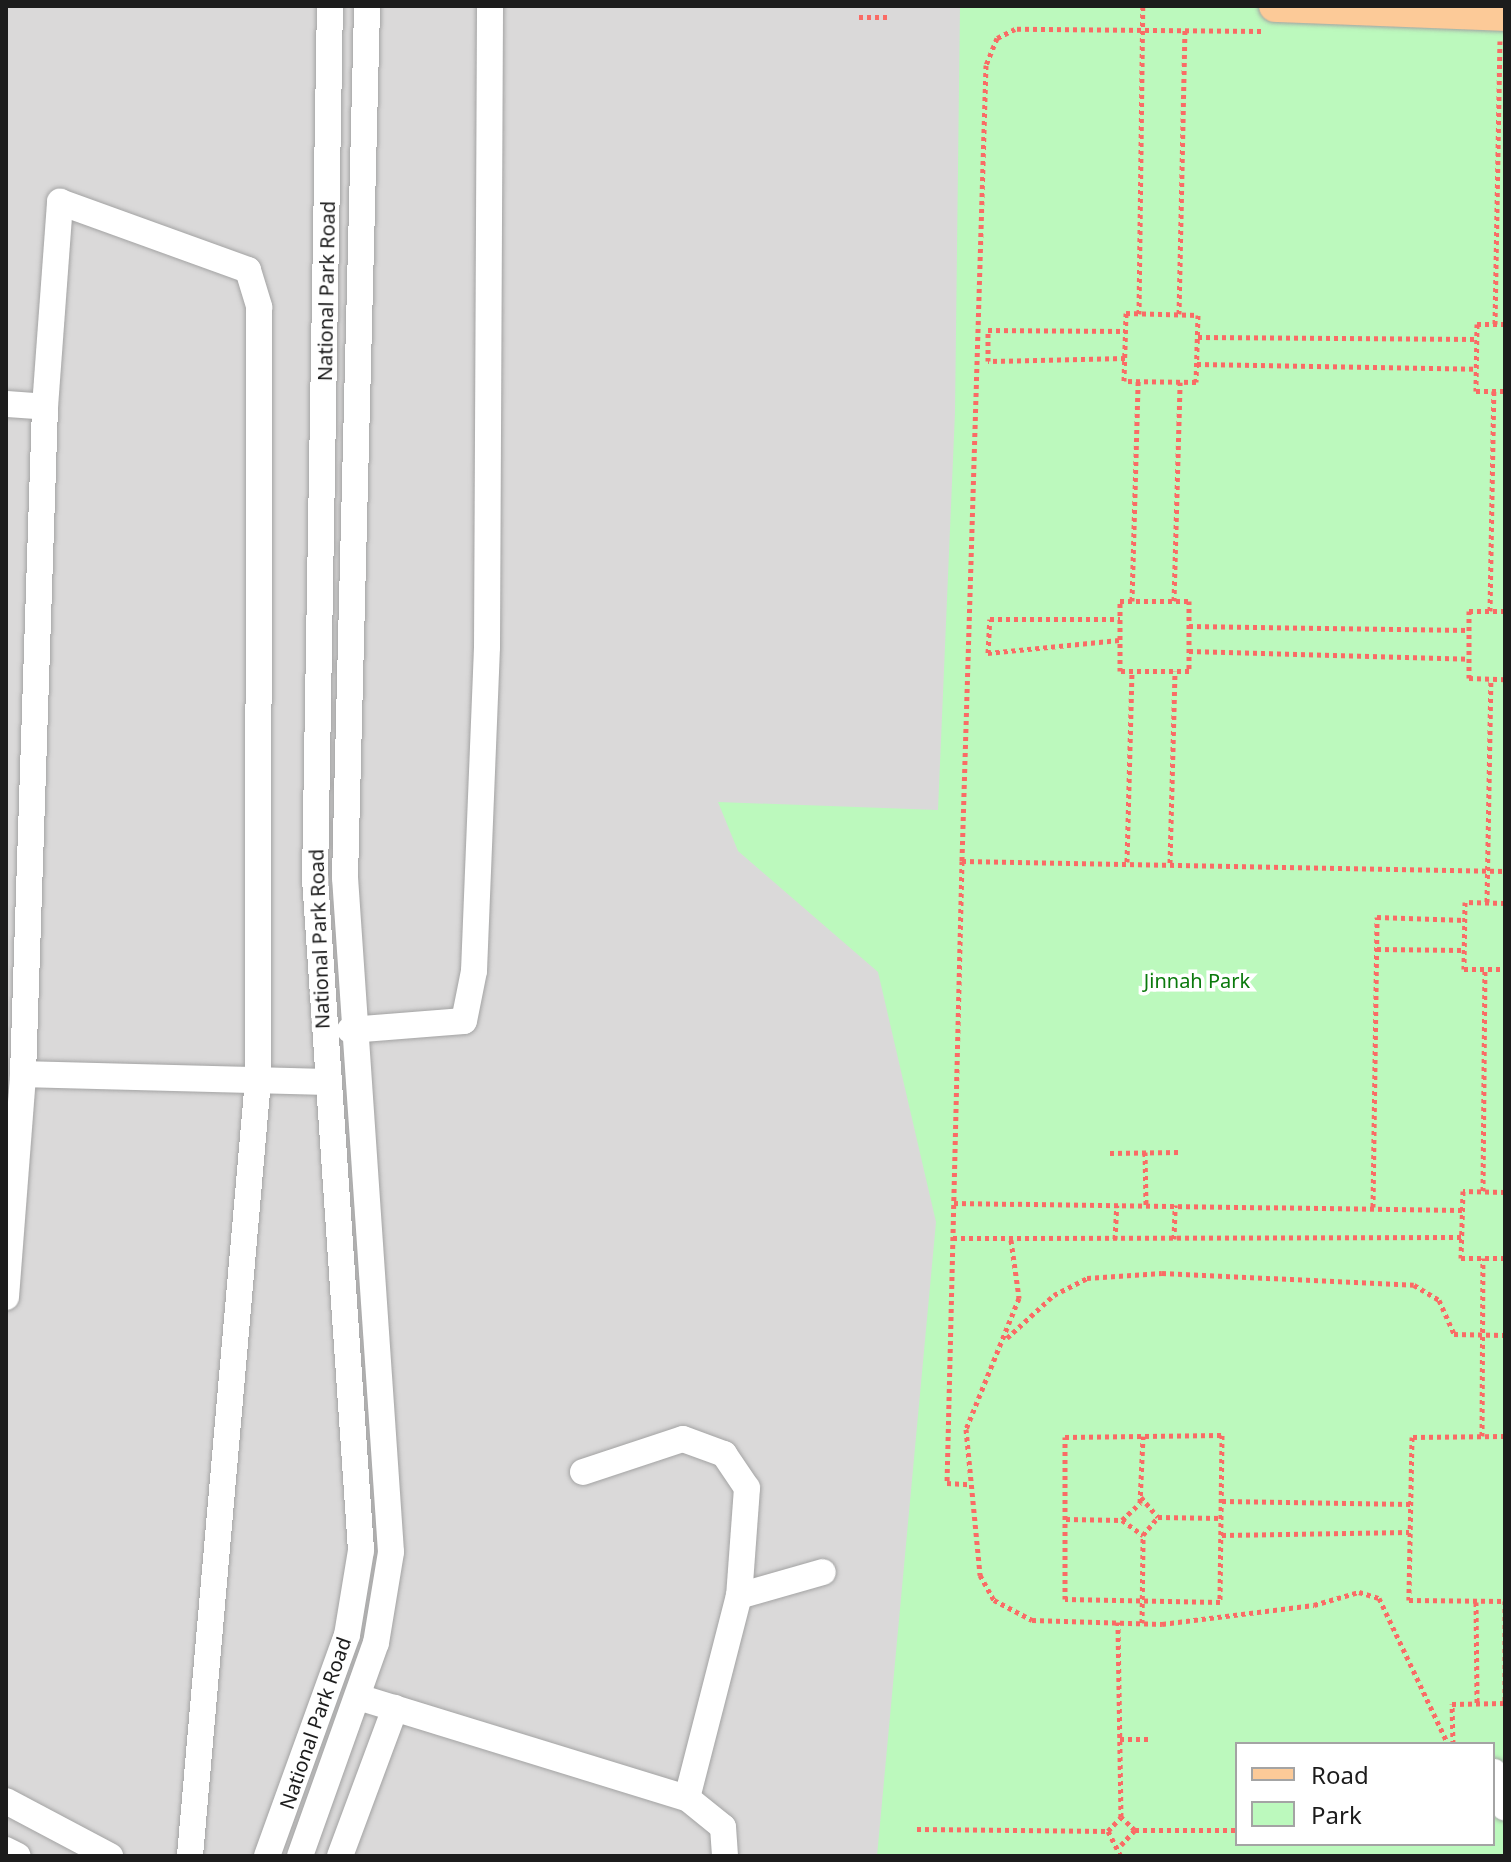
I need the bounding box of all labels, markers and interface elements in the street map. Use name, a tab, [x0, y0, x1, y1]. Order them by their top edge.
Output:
street label: National Park Road	[312, 201, 340, 381]
street label: National Park Road	[304, 848, 334, 1030]
park label: Jinnah Park	[1144, 968, 1250, 992]
street label: National Park Road	[274, 1634, 356, 1812]
legend	[1235, 1742, 1495, 1846]
text: Road	[1311, 1758, 1369, 1791]
text: Park	[1311, 1798, 1362, 1831]

